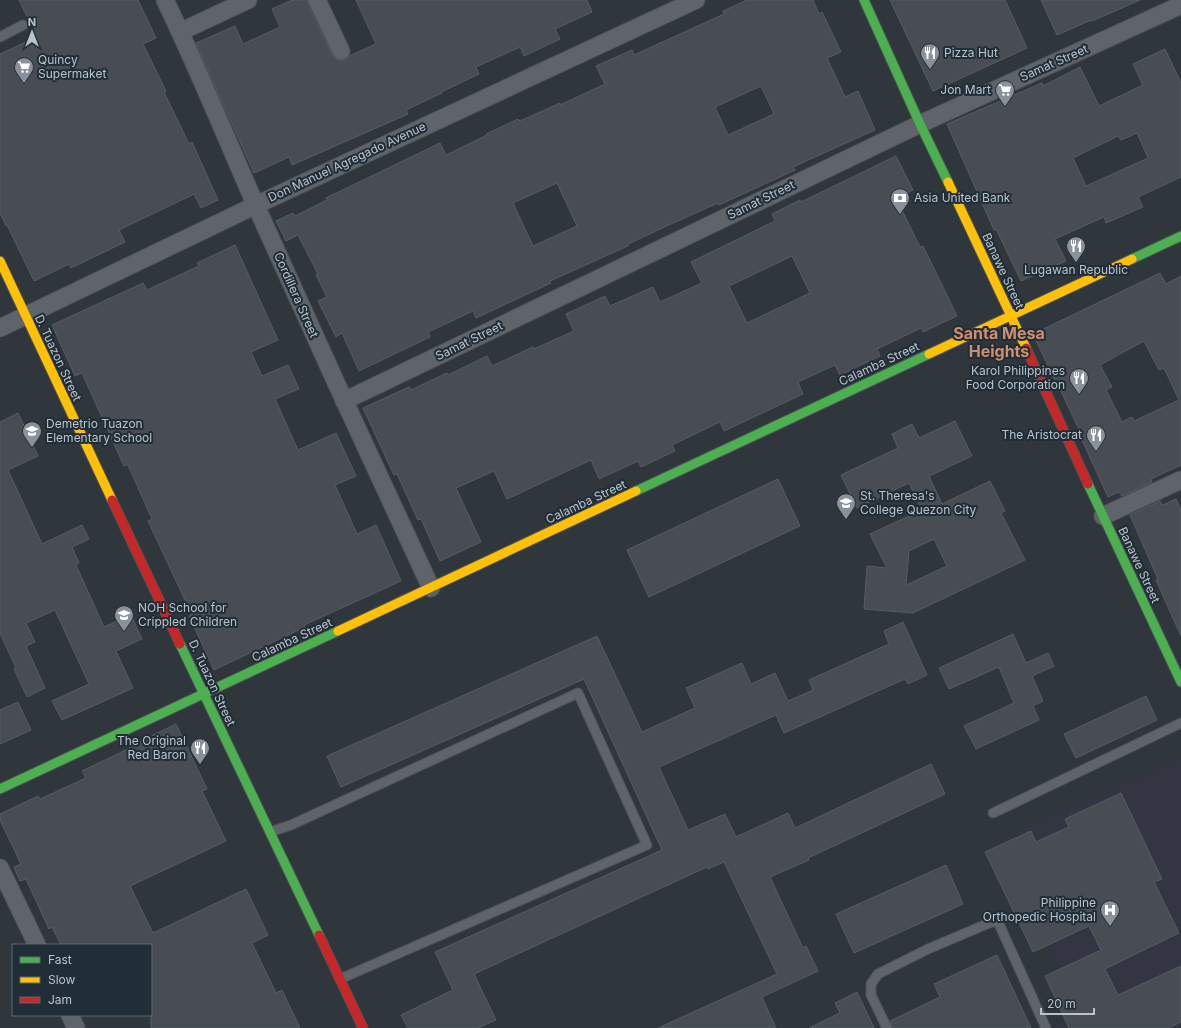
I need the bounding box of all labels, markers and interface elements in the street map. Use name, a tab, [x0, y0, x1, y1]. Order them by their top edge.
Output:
north arrow	[12, 12, 52, 52]
text: N	[28, 15, 36, 29]
street label: Samat Street	[1017, 41, 1090, 84]
restaurant icon: Pizza Hut	[919, 42, 941, 70]
place label: Pizza Hut	[944, 45, 998, 60]
place label: Quincy Supermaket	[38, 52, 106, 81]
supermarket icon: Quincy Supermaket	[13, 56, 35, 84]
supermarket icon: Jon Mart	[994, 79, 1016, 107]
place label: Jon Mart	[940, 82, 991, 97]
street label: Don Manuel Agregado Avenue	[265, 118, 428, 205]
street label: Samat Street	[725, 177, 797, 222]
bank icon: Asia United Bank	[889, 187, 911, 215]
place label: Asia United Bank	[914, 190, 1011, 205]
street label: Banawe Street	[979, 230, 1028, 311]
restaurant icon: Lugawan Republic	[1065, 235, 1087, 263]
street label: Cordillera Street	[271, 250, 322, 340]
place label: Lugawan Republic	[1024, 262, 1128, 277]
street label: D. Tuazon Street	[32, 312, 85, 403]
street label: Samat Street	[433, 318, 505, 363]
district label: Santa Mesa Heights	[953, 323, 1045, 361]
street label: Calamba Street	[836, 338, 921, 389]
place label: Karol Philippines Food Corporation	[966, 363, 1065, 392]
restaurant icon: Karol Philippines Food Corporation	[1068, 367, 1090, 395]
place label: Demetrio Tuazon Elementary School	[46, 416, 152, 445]
school or university icon: Demetrio Tuazon Elementary School	[21, 420, 43, 448]
restaurant icon: The Aristocrat	[1085, 424, 1107, 452]
place label: The Aristocrat	[1002, 427, 1082, 442]
street label: Calamba Street	[543, 476, 628, 527]
place label: St. Theresa's College Quezon City	[860, 488, 977, 517]
school or university icon: St. Theresa's College Quezon City	[835, 492, 857, 520]
street label: Banawe Street	[1115, 524, 1164, 605]
place label: NOH School for Crippled Children	[138, 600, 237, 629]
school or university icon: NOH School for Crippled Children	[113, 604, 135, 632]
street label: Calamba Street	[249, 614, 334, 665]
street label: D. Tuazon Street	[186, 637, 239, 728]
place label: The Original Red Baron	[117, 733, 186, 762]
restaurant icon: The Original Red Baron	[189, 737, 211, 765]
place label: Philippine Orthopedic Hospital	[983, 895, 1096, 924]
hospital icon: Philippine Orthopedic Hospital	[1099, 899, 1121, 927]
legend	[12, 944, 152, 1016]
text: Fast	[48, 952, 72, 967]
text: Slow	[48, 972, 76, 987]
scale bar	[1041, 990, 1094, 1016]
text: Jam	[48, 992, 72, 1007]
text: 20 m	[1047, 996, 1076, 1011]

